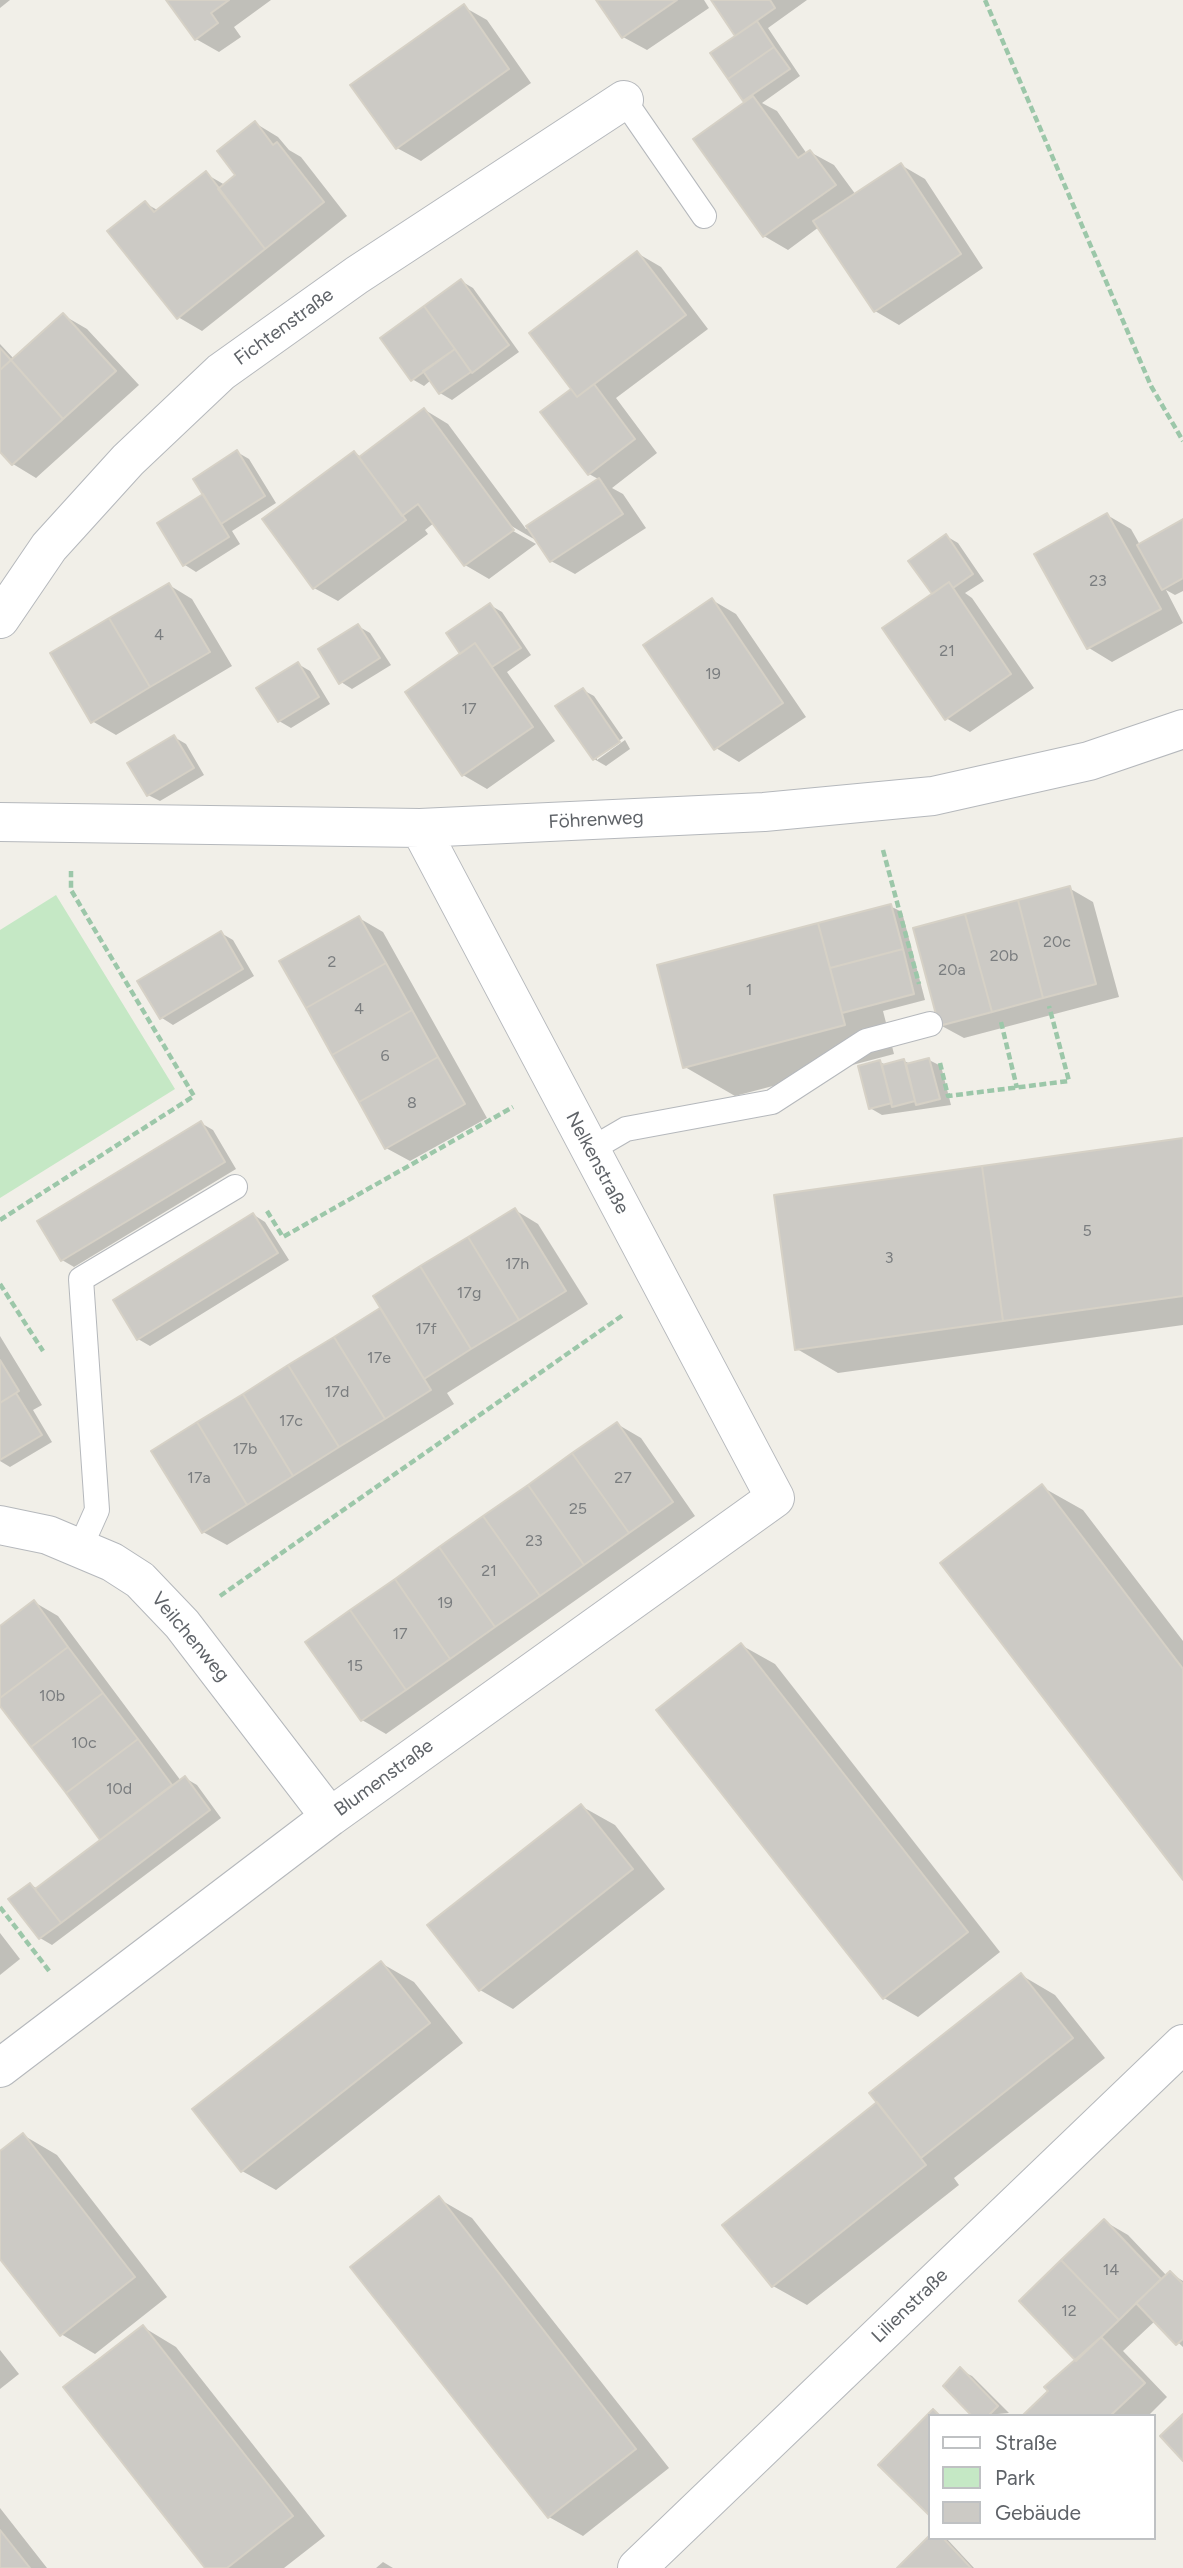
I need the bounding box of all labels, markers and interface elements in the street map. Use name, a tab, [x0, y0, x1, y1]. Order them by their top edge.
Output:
street label: Fichtenstraße	[230, 283, 338, 371]
house number: 23	[1089, 571, 1107, 591]
house number: 4	[154, 625, 164, 645]
house number: 21	[939, 641, 955, 661]
house number: 19	[705, 664, 721, 684]
house number: 17	[461, 699, 477, 719]
street label: Föhrenweg	[548, 806, 644, 834]
house number: 20c	[1043, 932, 1071, 952]
house number: 20b	[990, 946, 1018, 966]
house number: 2	[328, 952, 336, 972]
house number: 20a	[938, 960, 966, 980]
house number: 1	[746, 980, 752, 1000]
house number: 4	[354, 999, 364, 1019]
house number: 6	[380, 1046, 390, 1066]
house number: 8	[407, 1093, 417, 1113]
street label: Nelkenstraße	[561, 1108, 633, 1218]
house number: 5	[1082, 1221, 1092, 1241]
house number: 3	[885, 1248, 893, 1268]
house number: 17h	[505, 1254, 529, 1274]
house number: 17g	[457, 1283, 481, 1303]
house number: 17f	[415, 1319, 437, 1339]
house number: 17e	[367, 1348, 391, 1368]
house number: 17d	[325, 1382, 349, 1402]
house number: 17c	[279, 1411, 303, 1431]
house number: 17b	[233, 1439, 257, 1459]
house number: 17a	[187, 1468, 211, 1488]
house number: 27	[614, 1468, 632, 1488]
house number: 25	[569, 1499, 587, 1519]
house number: 23	[525, 1531, 543, 1551]
house number: 21	[481, 1561, 497, 1581]
street label: Veilchenweg	[146, 1588, 234, 1686]
house number: 19	[437, 1593, 453, 1613]
house number: 17	[392, 1624, 408, 1644]
house number: 15	[347, 1656, 363, 1676]
house number: 10b	[39, 1686, 65, 1706]
house number: 10c	[71, 1733, 97, 1753]
street label: Blumenstraße	[330, 1734, 438, 1822]
house number: 10d	[106, 1779, 132, 1799]
house number: 14	[1103, 2260, 1119, 2280]
street label: Lilienstraße	[867, 2264, 953, 2348]
house number: 12	[1061, 2301, 1077, 2321]
legend	[928, 2414, 1155, 2540]
text: Straße	[995, 2430, 1057, 2455]
text: Park	[995, 2465, 1035, 2490]
text: Gebäude	[995, 2500, 1081, 2525]

